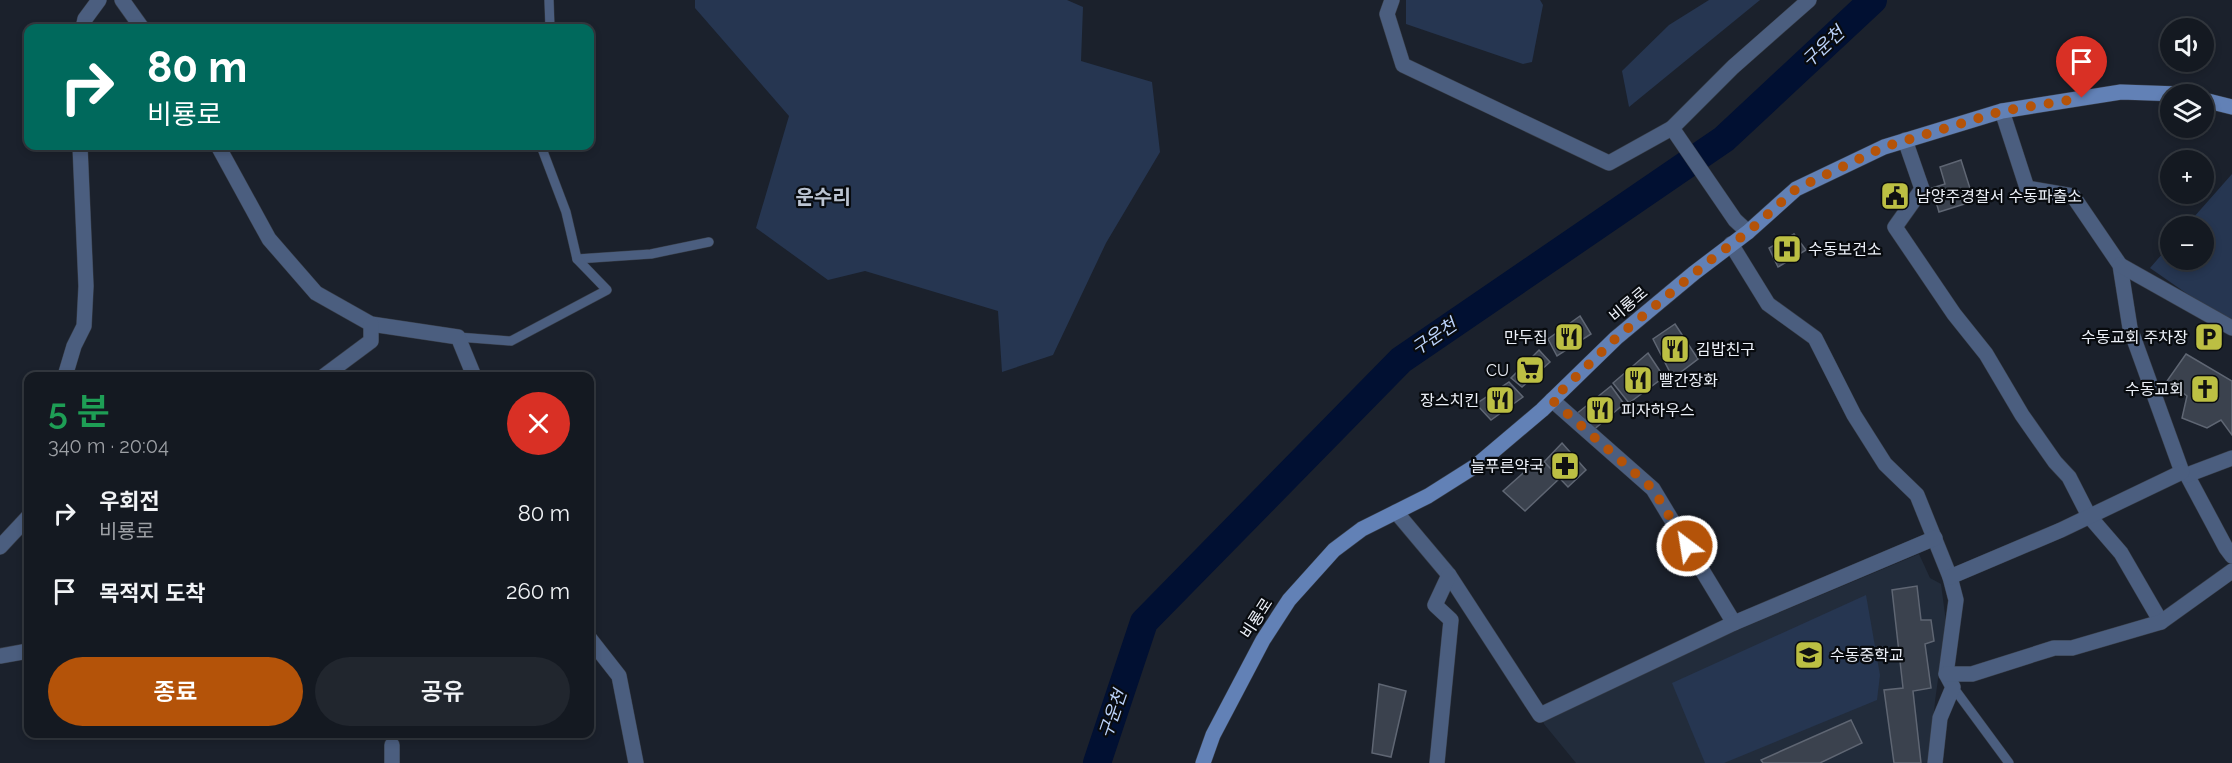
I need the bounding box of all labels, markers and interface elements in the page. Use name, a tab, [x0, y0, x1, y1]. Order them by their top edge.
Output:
map controls	[2160, 18, 2214, 270]
button: sound	[2160, 18, 2214, 72]
water label: 구운천	[1797, 20, 1850, 71]
pin	[2056, 36, 2107, 98]
text: 80 m	[147, 43, 247, 92]
icon: arrive	[2065, 45, 2098, 78]
icon: right	[48, 48, 126, 126]
button: layers	[2160, 84, 2214, 138]
text: 비룡로	[147, 99, 222, 130]
button: +	[2160, 150, 2214, 204]
public building icon: 남양주경찰서 수동파출소	[1879, 180, 1911, 212]
district label: 운수리	[795, 185, 851, 209]
place label: 남양주경찰서 수동파출소	[1916, 187, 2082, 206]
button: −	[2160, 216, 2214, 270]
hospital icon: 수동보건소	[1771, 233, 1803, 265]
place label: 수동보건소	[1808, 240, 1882, 259]
street label: 비룡로	[1605, 283, 1652, 326]
water label: 구운천	[1407, 313, 1462, 359]
restaurant icon: 만두집	[1553, 321, 1585, 353]
parking icon: 수동교회 주차장	[2193, 321, 2225, 353]
place label: 만두집	[1504, 328, 1548, 347]
place label: 수동교회 주차장	[2081, 328, 2188, 347]
restaurant icon: 김밥친구	[1659, 333, 1691, 365]
place label: 김밥친구	[1696, 340, 1755, 359]
supermarket icon: CU	[1514, 354, 1546, 386]
place label: CU	[1486, 361, 1509, 380]
restaurant icon: 빨간장화	[1622, 364, 1654, 396]
place label: 빨간장화	[1659, 371, 1718, 390]
church icon: 수동교회	[2189, 373, 2221, 405]
place label: 수동교회	[2125, 380, 2184, 399]
restaurant icon: 장스치킨	[1484, 384, 1516, 416]
text: 5 분	[48, 390, 110, 432]
place label: 장스치킨	[1420, 391, 1479, 410]
button: close	[507, 392, 570, 455]
restaurant icon: 피자하우스	[1584, 394, 1616, 426]
place label: 피자하우스	[1621, 401, 1695, 420]
text: 340 m · 20:04	[48, 434, 169, 458]
pharmacy icon: 늘푸른약국	[1549, 450, 1581, 482]
place label: 늘푸른약국	[1470, 457, 1544, 476]
text: 우회전	[99, 488, 160, 514]
icon: right	[48, 497, 81, 530]
text: 80 m	[518, 500, 570, 526]
position arrow	[1655, 514, 1719, 578]
text: 비룡로	[99, 519, 154, 543]
icon: arrive	[48, 575, 81, 608]
text: 260 m	[506, 578, 570, 604]
text: 목적지 도착	[99, 580, 205, 606]
street label: 비룡로	[1236, 594, 1277, 642]
school or university icon: 수동중학교	[1793, 639, 1825, 671]
place label: 수동중학교	[1830, 646, 1904, 665]
button: 종료	[48, 657, 303, 726]
button: 공유	[315, 657, 570, 726]
water label: 구운천	[1095, 685, 1131, 741]

